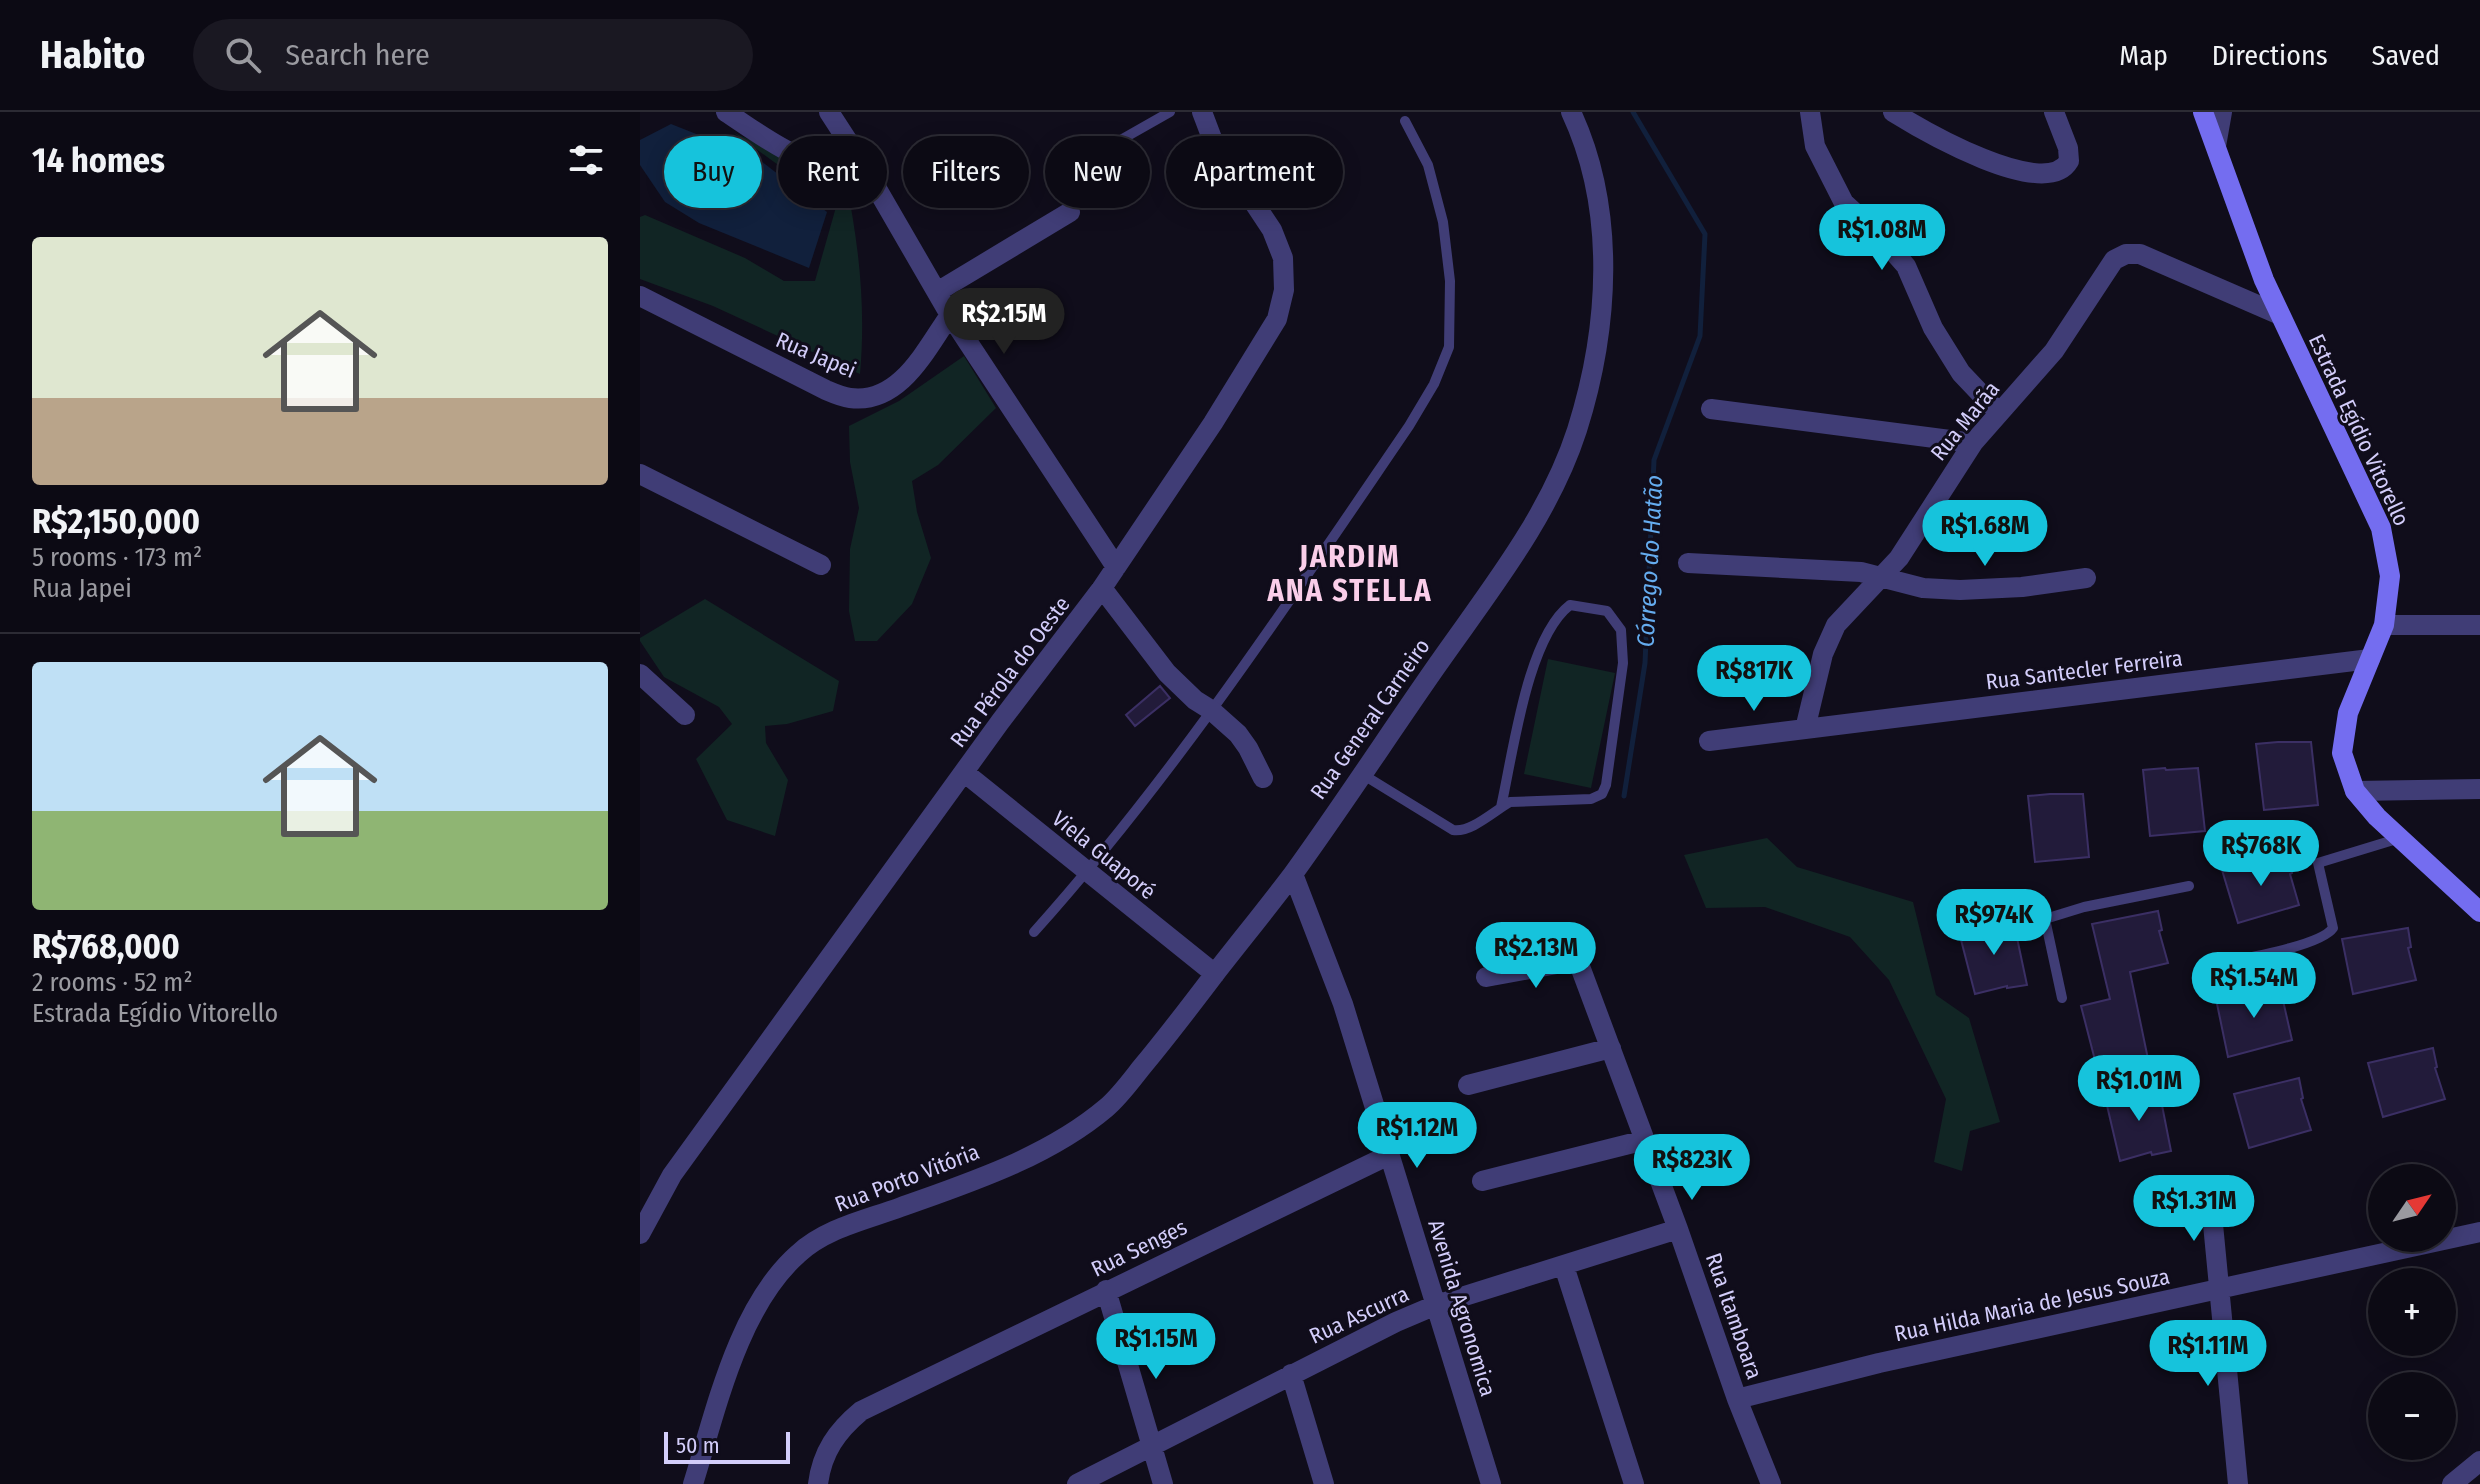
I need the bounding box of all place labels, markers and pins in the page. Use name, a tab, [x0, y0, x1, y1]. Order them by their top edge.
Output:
pin: R$1.08M	[1808, 204, 1956, 272]
pin: R$2.15M	[930, 288, 1078, 356]
pin: R$1.68M	[1911, 500, 2059, 568]
pin: R$817K	[1689, 645, 1819, 713]
pin: R$768K	[2196, 820, 2326, 888]
pin: R$974K	[1929, 889, 2059, 957]
pin: R$2.13M	[1462, 922, 1610, 990]
pin: R$1.54M	[2180, 952, 2328, 1020]
pin: R$1.01M	[2065, 1055, 2213, 1123]
pin: R$1.12M	[1343, 1102, 1491, 1170]
pin: R$823K	[1627, 1134, 1757, 1202]
pin: R$1.31M	[2120, 1175, 2268, 1243]
pin: R$1.15M	[1082, 1313, 1230, 1381]
pin: R$1.11M	[2134, 1320, 2282, 1388]

